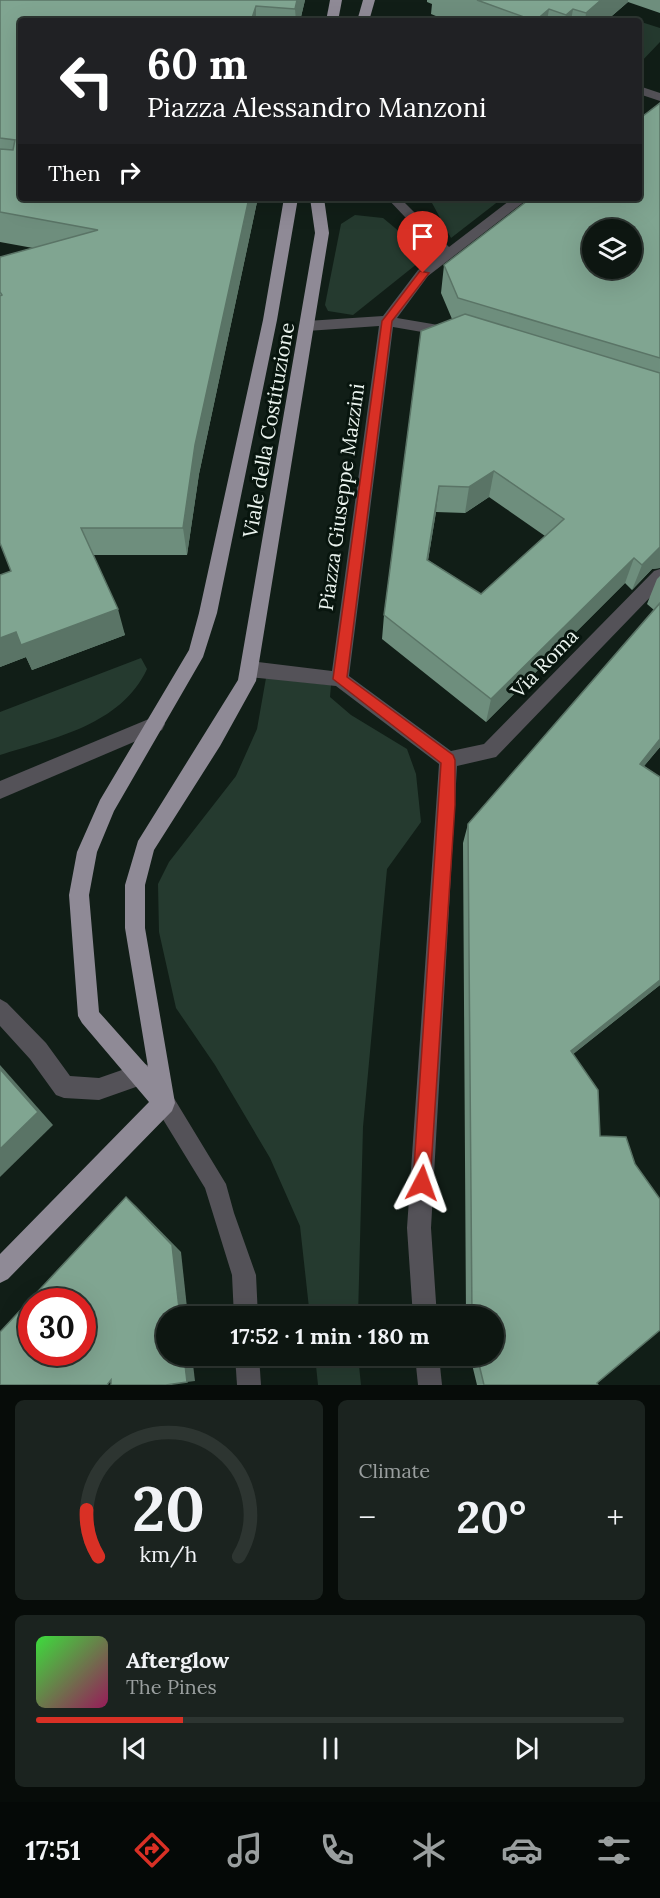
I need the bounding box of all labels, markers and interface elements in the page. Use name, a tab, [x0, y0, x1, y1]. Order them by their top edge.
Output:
text: 60 m	[147, 37, 248, 91]
icon: left	[48, 42, 126, 120]
text: Piazza Alessandro Manzoni	[147, 90, 487, 124]
icon: right	[113, 156, 146, 189]
text: Then	[48, 159, 101, 187]
pin	[397, 211, 448, 273]
map controls	[582, 219, 642, 279]
button: layers	[582, 219, 642, 279]
icon: arrive	[406, 220, 439, 253]
street label: Viale della Costituzione	[237, 320, 299, 541]
street label: Piazza Giuseppe Mazzini	[313, 382, 369, 612]
street label: Via Roma	[504, 623, 583, 703]
position arrow	[390, 1151, 454, 1215]
speed limit sign: 30	[18, 1288, 96, 1366]
text: 17:52 · 1 min · 180 m	[230, 1322, 430, 1350]
text: Climate	[359, 1458, 430, 1483]
text: 20	[132, 1468, 205, 1548]
text: 20°	[456, 1488, 526, 1545]
text: −	[359, 1496, 376, 1538]
text: +	[606, 1496, 624, 1538]
text: km/h	[140, 1540, 198, 1568]
text: Afterglow	[126, 1646, 229, 1674]
text: The Pines	[126, 1674, 217, 1699]
icon: previous	[118, 1732, 151, 1765]
icon: pause	[314, 1732, 347, 1765]
icon: next	[510, 1732, 543, 1765]
icon: directions	[131, 1829, 173, 1871]
icon: music	[224, 1829, 266, 1871]
icon: phone	[316, 1829, 358, 1871]
icon: climate	[408, 1829, 450, 1871]
icon: car	[501, 1829, 543, 1871]
icon: filters	[593, 1829, 635, 1871]
text: 17:51	[25, 1833, 81, 1867]

